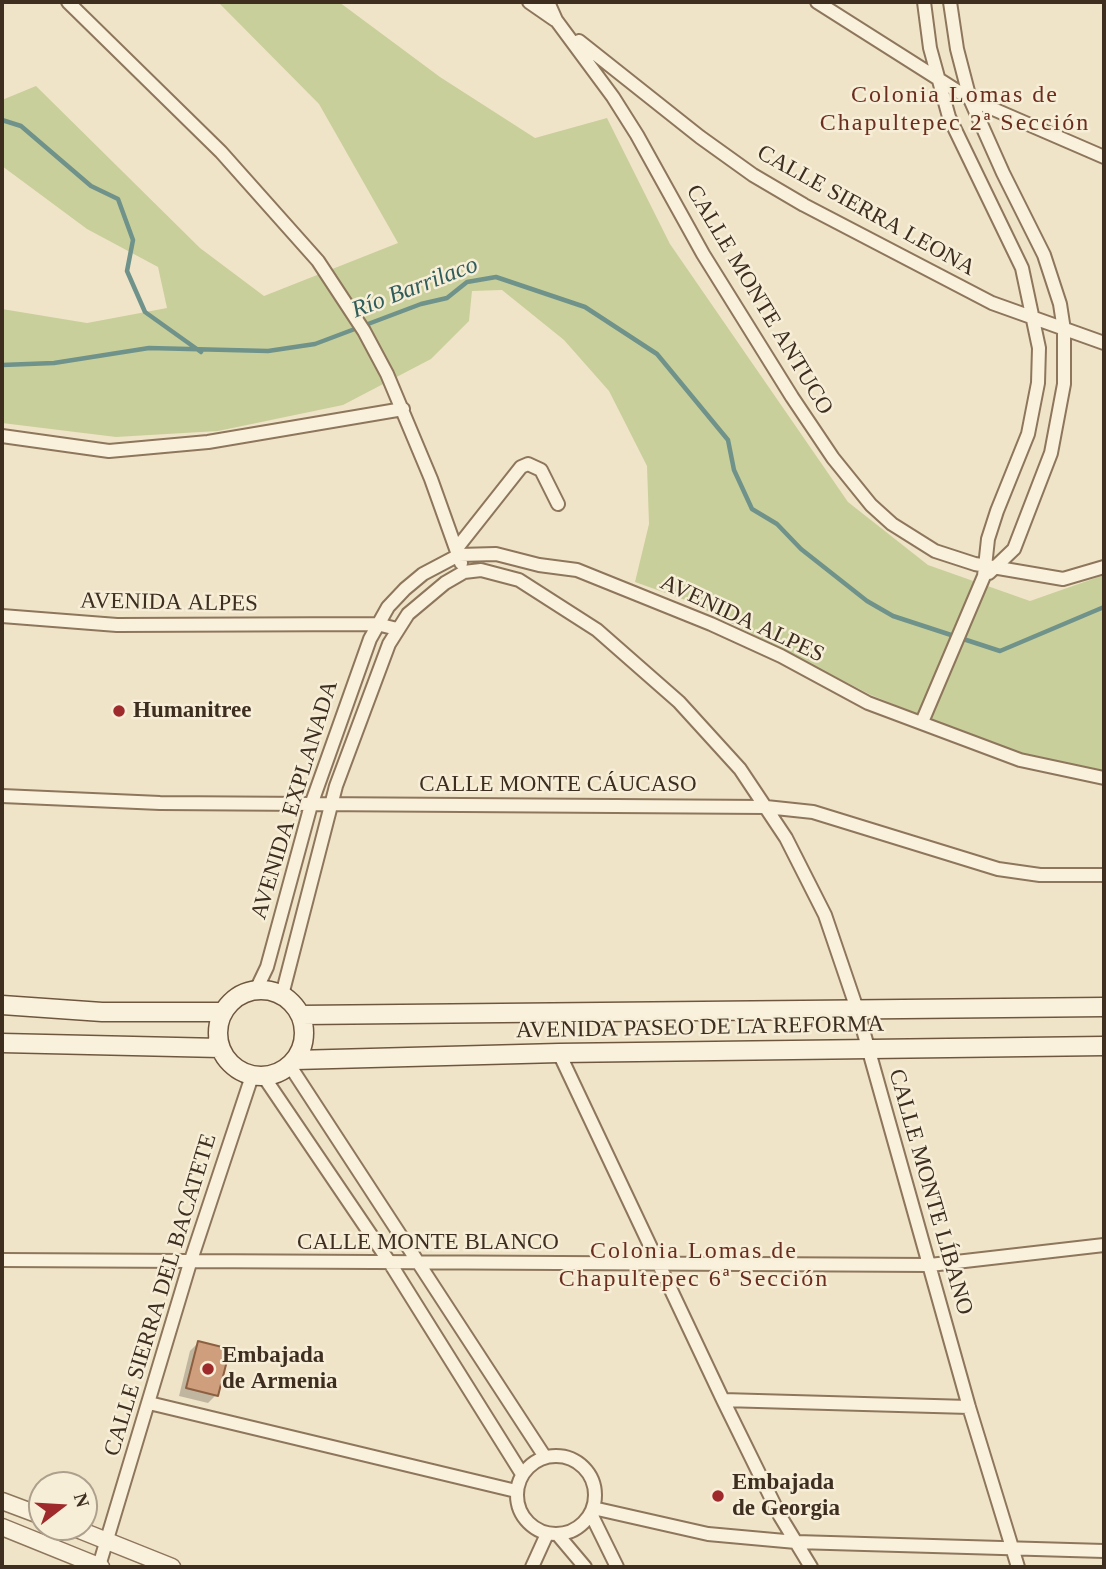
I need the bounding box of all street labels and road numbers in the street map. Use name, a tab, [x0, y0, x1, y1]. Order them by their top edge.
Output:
street label: CALLE SIERRA LEONA	[752, 139, 980, 283]
street label: CALLE MONTE ANTUCO	[679, 180, 839, 420]
street label: AVENIDA ALPES	[656, 569, 828, 669]
street label: AVENIDA ALPES	[80, 588, 258, 618]
street label: AVENIDA EXPLANADA	[246, 677, 344, 923]
street label: CALLE MONTE CÁUCASO	[419, 771, 697, 799]
street label: AVENIDA PASEO DE LA REFORMA	[516, 1011, 884, 1045]
street label: CALLE MONTE LÍBANO	[882, 1066, 978, 1318]
street label: CALLE SIERRA DEL BACATETE	[99, 1131, 223, 1459]
street label: CALLE MONTE BLANCO	[297, 1229, 559, 1257]

